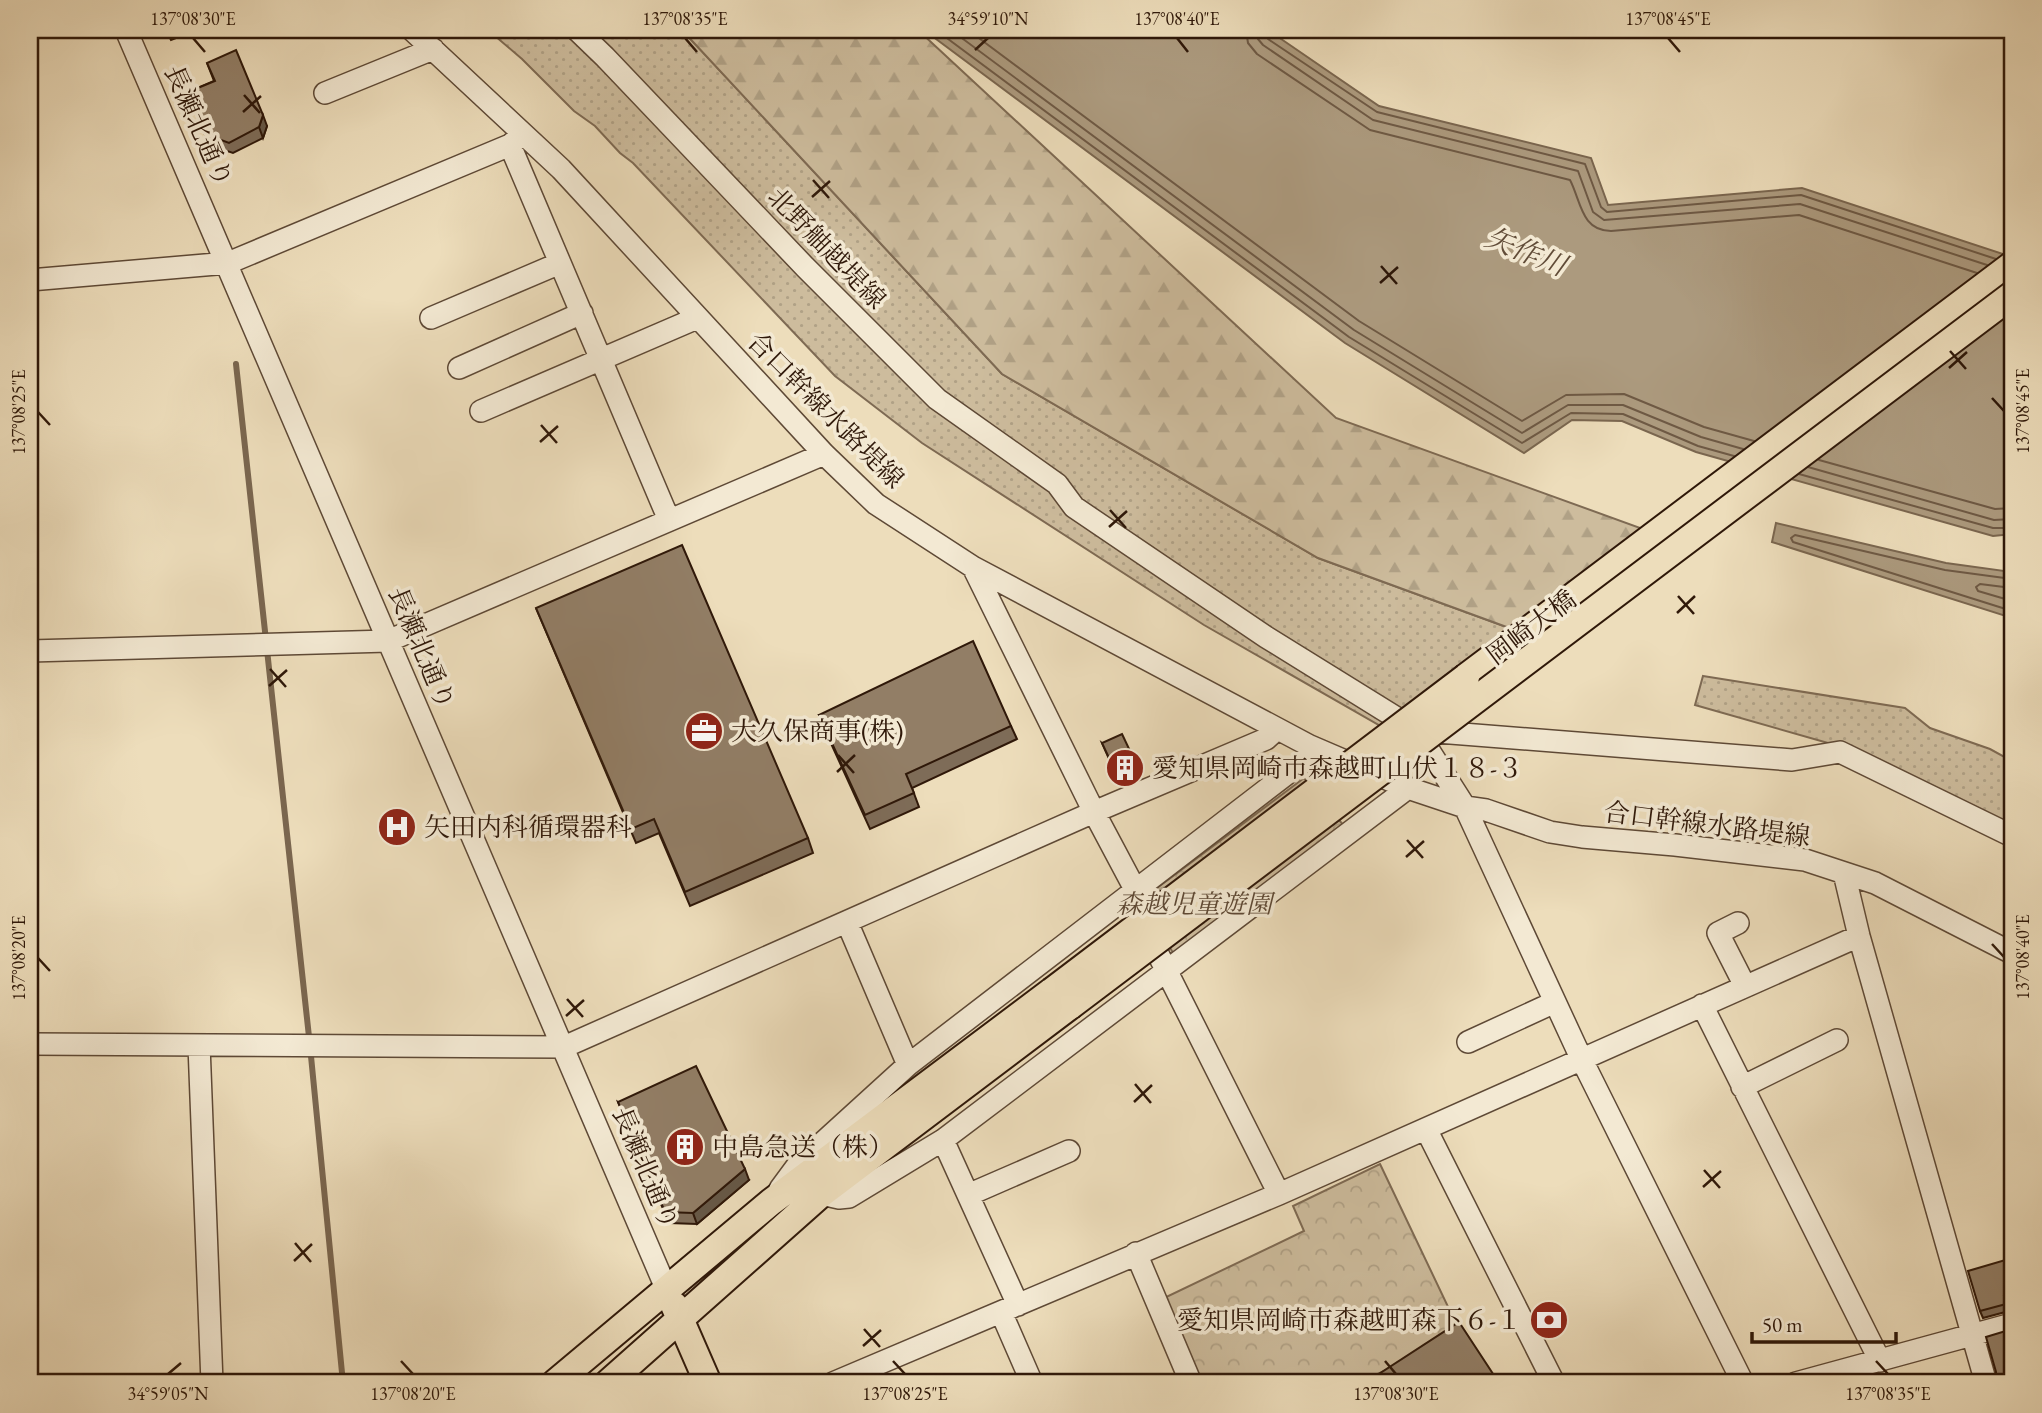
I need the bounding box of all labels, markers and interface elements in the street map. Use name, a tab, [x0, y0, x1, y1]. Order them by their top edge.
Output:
text: 137°08'30"E	[150, 7, 236, 30]
text: 137°08'35"E	[642, 7, 728, 30]
text: 34°59'10"N	[948, 7, 1029, 30]
text: 137°08'40"E	[1134, 7, 1220, 30]
text: 137°08'45"E	[1625, 7, 1711, 30]
street label: 長瀬北通り	[157, 60, 241, 192]
street label: 北野舳越堤線	[761, 180, 893, 316]
water label: 矢作川	[1480, 219, 1574, 285]
street label: 合口幹線水路堤線	[740, 324, 912, 496]
text: 137°08'45"E	[2011, 368, 2034, 454]
text: 137°08'25"E	[7, 369, 30, 455]
street label: 長瀬北通り	[381, 582, 463, 714]
street label: 岡崎大橋	[1479, 582, 1583, 672]
office icon: 大久保商事(株)	[683, 710, 725, 752]
place label: 大久保商事(株)	[731, 714, 903, 748]
building icon: 愛知県岡崎市森越町山伏１８‐３	[1104, 747, 1146, 789]
place label: 愛知県岡崎市森越町山伏１８‐３	[1152, 751, 1523, 785]
street label: 合口幹線水路堤線	[1602, 794, 1812, 854]
hospital icon: 矢田内科循環器科	[376, 806, 418, 848]
place label: 矢田内科循環器科	[424, 810, 632, 844]
park label: 森越児童遊園	[1116, 887, 1276, 921]
text: 137°08'40"E	[2011, 914, 2034, 1000]
text: 137°08'20"E	[7, 915, 30, 1001]
street label: 長瀬北通り	[605, 1102, 687, 1234]
building icon: 中島急送（株）	[664, 1126, 706, 1168]
place label: 中島急送（株）	[712, 1130, 894, 1164]
bank icon: 愛知県岡崎市森越町森下６‐１	[1528, 1299, 1570, 1341]
scale bar	[1752, 1301, 1895, 1345]
place label: 愛知県岡崎市森越町森下６‐１	[1177, 1303, 1522, 1337]
text: 50 m	[1762, 1311, 1803, 1338]
text: 34°59'05"N	[128, 1382, 209, 1405]
text: 137°08'20"E	[370, 1382, 456, 1405]
text: 137°08'25"E	[862, 1382, 948, 1405]
text: 137°08'30"E	[1353, 1382, 1439, 1405]
text: 137°08'35"E	[1845, 1382, 1931, 1405]

